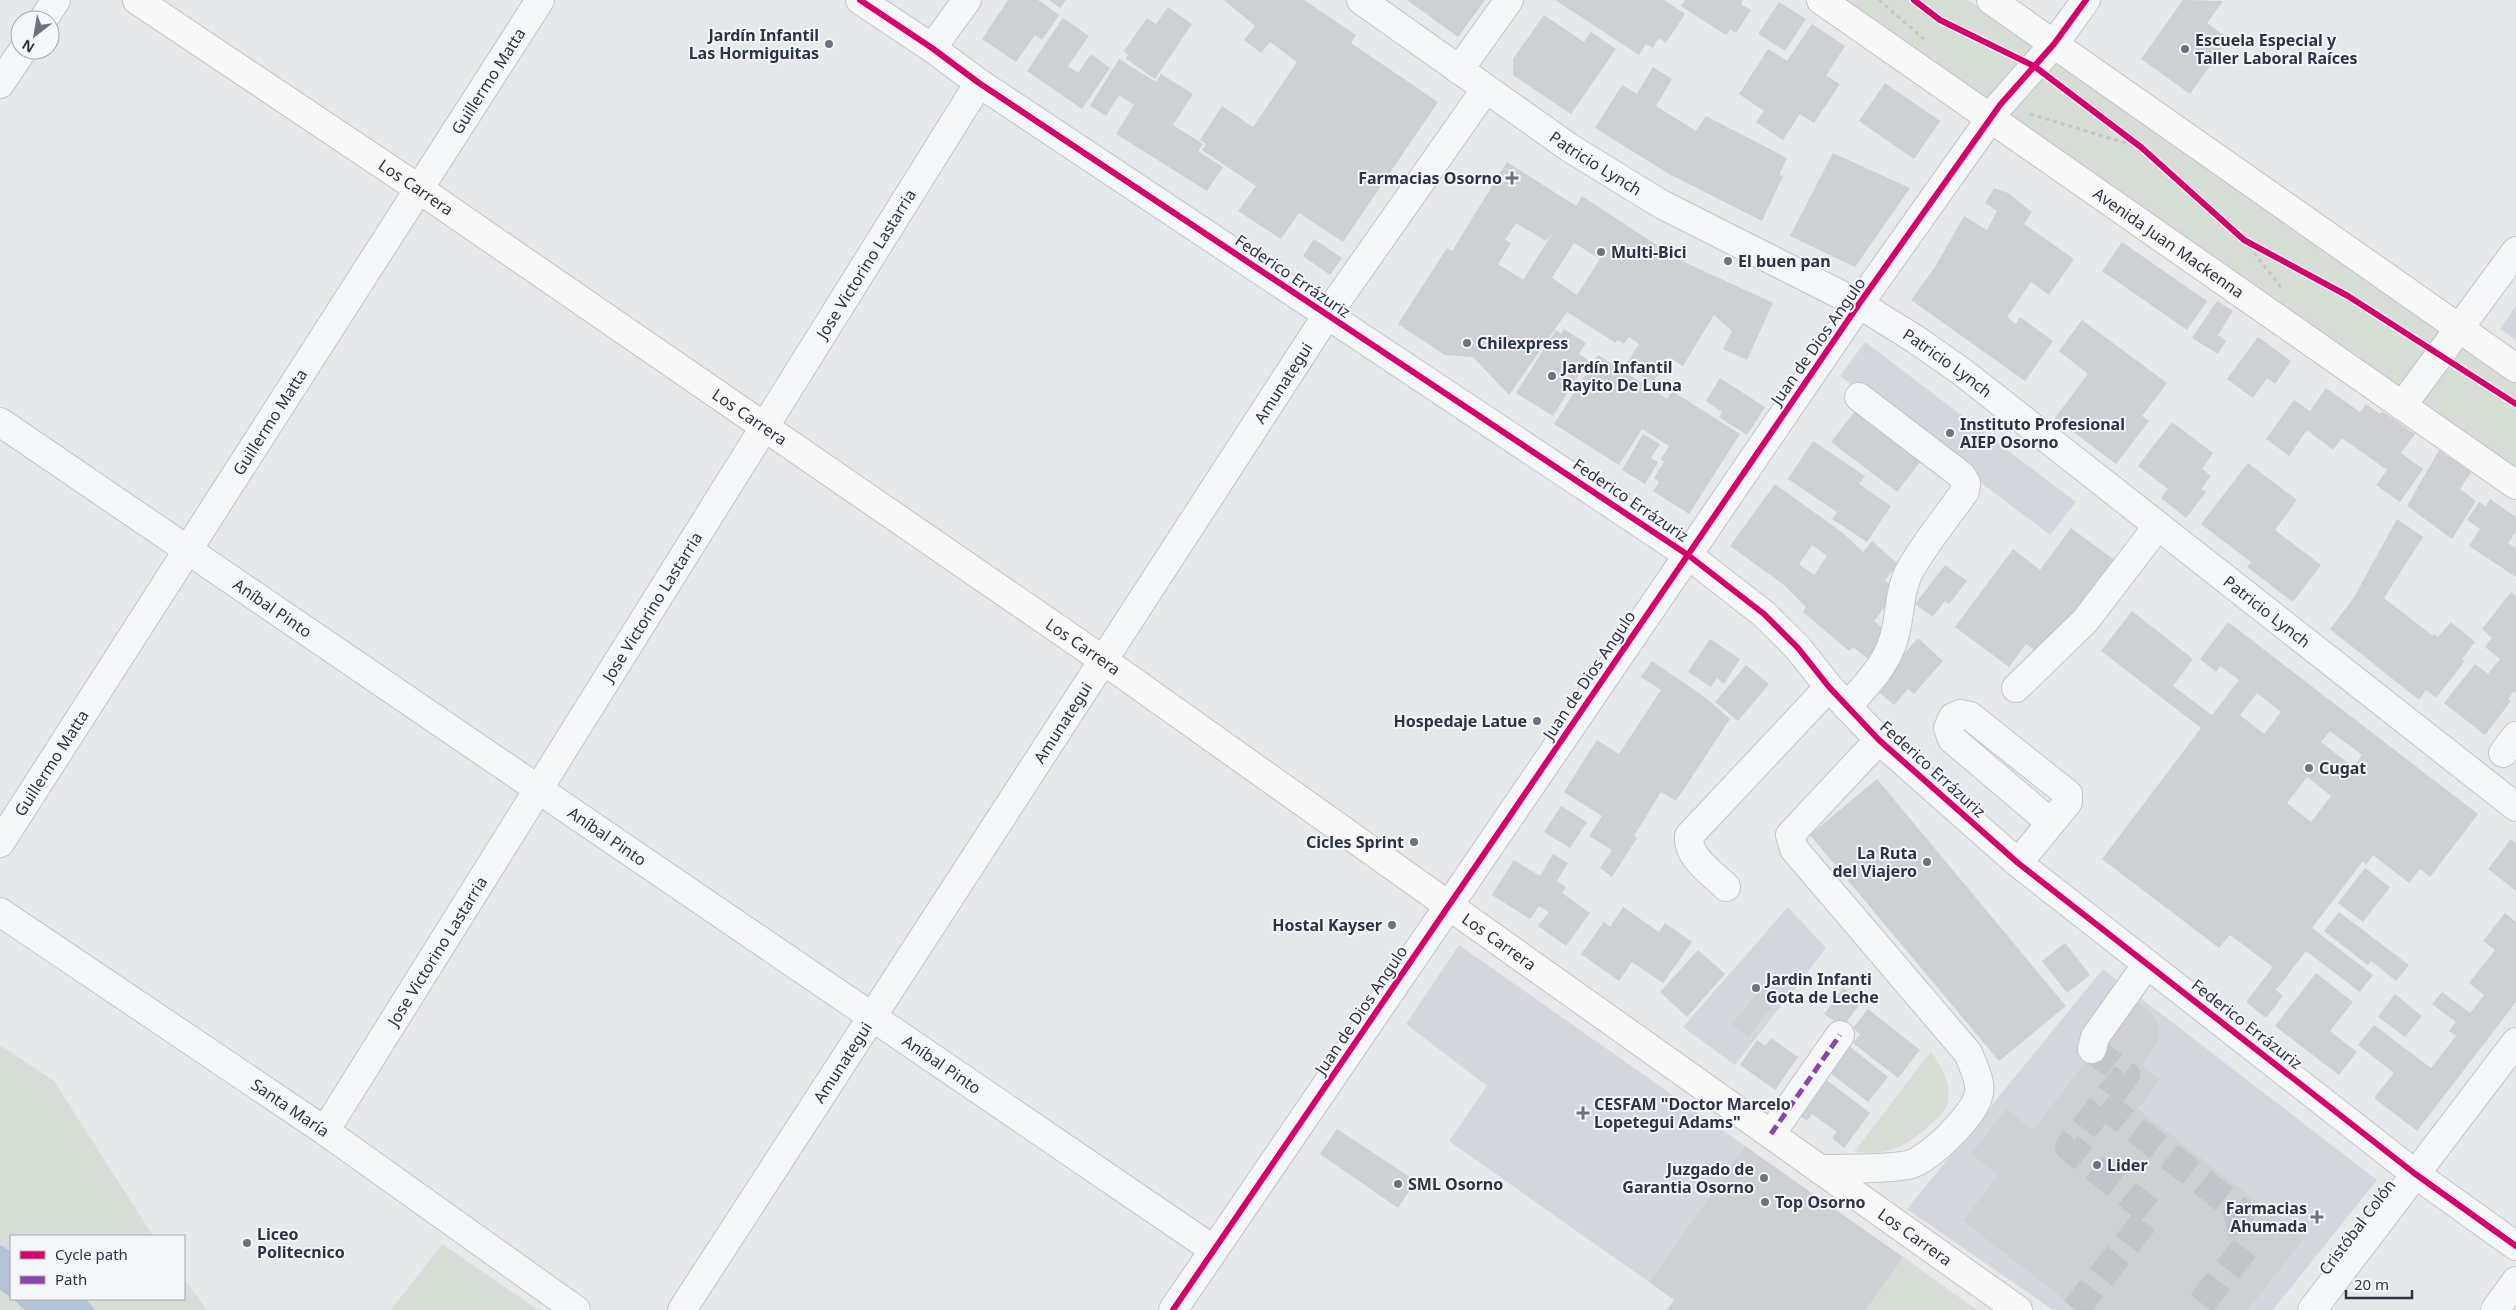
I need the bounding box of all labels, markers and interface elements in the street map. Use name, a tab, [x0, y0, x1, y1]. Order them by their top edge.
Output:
north arrow	[10, 10, 60, 60]
street label: Guillermo Matta	[446, 23, 530, 138]
place label: Jardín Infantil Las Hormiguitas	[689, 24, 819, 64]
place label: Escuela Especial y Taller Laboral Raíces	[2195, 29, 2358, 69]
text: N	[18, 35, 38, 58]
marker: Jardín Infantil Las Hormiguitas	[823, 38, 835, 50]
marker: Escuela Especial y Taller Laboral Raíces	[2179, 43, 2191, 55]
street label: Patricio Lynch	[1545, 126, 1646, 201]
street label: Los Carrera	[374, 154, 458, 221]
place label: Farmacias Osorno	[1358, 167, 1502, 189]
marker: Farmacias Osorno	[1506, 172, 1518, 184]
street label: Avenida Juan Mackenna	[2089, 182, 2249, 303]
street label: Jose Victorino Lastarria	[810, 185, 921, 345]
street label: Federico Errázuriz	[1231, 229, 1355, 323]
place label: Multi-Bici	[1611, 241, 1687, 263]
marker: Multi-Bici	[1595, 246, 1607, 258]
place label: El buen pan	[1738, 250, 1831, 272]
marker: El buen pan	[1722, 255, 1734, 267]
street label: Juan de Dios Angulo	[1764, 273, 1870, 411]
street label: Patricio Lynch	[1899, 323, 1997, 402]
place label: Chilexpress	[1477, 332, 1568, 354]
marker: Chilexpress	[1461, 337, 1473, 349]
street label: Amunategui	[1249, 338, 1317, 428]
place label: Jardín Infantil Rayito De Luna	[1560, 356, 1682, 396]
street label: Guillermo Matta	[227, 364, 312, 479]
marker: Jardín Infantil Rayito De Luna	[1546, 370, 1558, 382]
street label: Los Carrera	[708, 383, 791, 450]
place label: Instituto Profesional AIEP Osorno	[1960, 413, 2125, 453]
marker: Instituto Profesional AIEP Osorno	[1944, 427, 1956, 439]
street label: Federico Errázuriz	[1569, 453, 1693, 547]
street label: Jose Victorino Lastarria	[596, 528, 707, 687]
street label: Patricio Lynch	[2219, 570, 2315, 652]
street label: Aníbal Pinto	[229, 573, 316, 643]
street label: Juan de Dios Angulo	[1536, 606, 1640, 746]
street label: Los Carrera	[1042, 613, 1125, 680]
street label: Amunategui	[1028, 678, 1097, 767]
street label: Guillermo Matta	[9, 706, 94, 821]
place label: Hospedaje Latue	[1393, 710, 1527, 732]
marker: Hospedaje Latue	[1531, 715, 1543, 727]
street label: Federico Errázuriz	[1876, 716, 1990, 822]
place label: Cugat	[2319, 757, 2366, 779]
marker: Cugat	[2303, 762, 2315, 774]
street label: Aníbal Pinto	[564, 802, 651, 871]
place label: Cicles Sprint	[1306, 831, 1404, 853]
marker: Cicles Sprint	[1408, 836, 1420, 848]
place label: La Ruta del Viajero	[1832, 842, 1917, 882]
marker: La Ruta del Viajero	[1921, 856, 1933, 868]
street label: Jose Victorino Lastarria	[381, 872, 492, 1032]
street label: Los Carrera	[1458, 908, 1541, 975]
place label: Hostal Kayser	[1272, 914, 1382, 936]
marker: Hostal Kayser	[1386, 919, 1398, 931]
street label: Juan de Dios Angulo	[1308, 941, 1412, 1081]
place label: Jardin Infanti Gota de Leche	[1764, 968, 1879, 1008]
street label: Federico Errázuriz	[2187, 974, 2307, 1074]
marker: Jardin Infanti Gota de Leche	[1750, 982, 1762, 994]
street label: Amunategui	[808, 1018, 877, 1107]
street label: Aníbal Pinto	[898, 1030, 985, 1099]
street label: Santa María	[247, 1073, 334, 1142]
place label: CESFAM "Doctor Marcelo Lopetegui Adams"	[1594, 1093, 1791, 1133]
marker: CESFAM "Doctor Marcelo Lopetegui Adams"	[1576, 1106, 1590, 1120]
place label: Lider	[2107, 1154, 2148, 1176]
place label: Juzgado de Garantia Osorno	[1622, 1158, 1754, 1198]
marker: Lider	[2091, 1159, 2103, 1171]
marker: Juzgado de Garantia Osorno	[1758, 1172, 1770, 1184]
place label: SML Osorno	[1408, 1173, 1503, 1195]
street label: Cristóbal Colón	[2314, 1175, 2400, 1279]
marker: SML Osorno	[1392, 1178, 1404, 1190]
place label: Top Osorno	[1775, 1191, 1866, 1213]
marker: Top Osorno	[1759, 1196, 1771, 1208]
place label: Farmacias Ahumada	[2226, 1197, 2307, 1237]
street label: Los Carrera	[1873, 1203, 1957, 1271]
marker: Farmacias Ahumada	[2311, 1211, 2323, 1223]
place label: Liceo Politecnico	[257, 1223, 345, 1263]
legend	[10, 1235, 185, 1300]
marker: Liceo Politecnico	[241, 1237, 253, 1249]
text: Cycle path	[55, 1244, 128, 1264]
scale bar	[2346, 1268, 2412, 1300]
text: Path	[55, 1269, 87, 1289]
text: 20 m	[2354, 1274, 2389, 1294]

